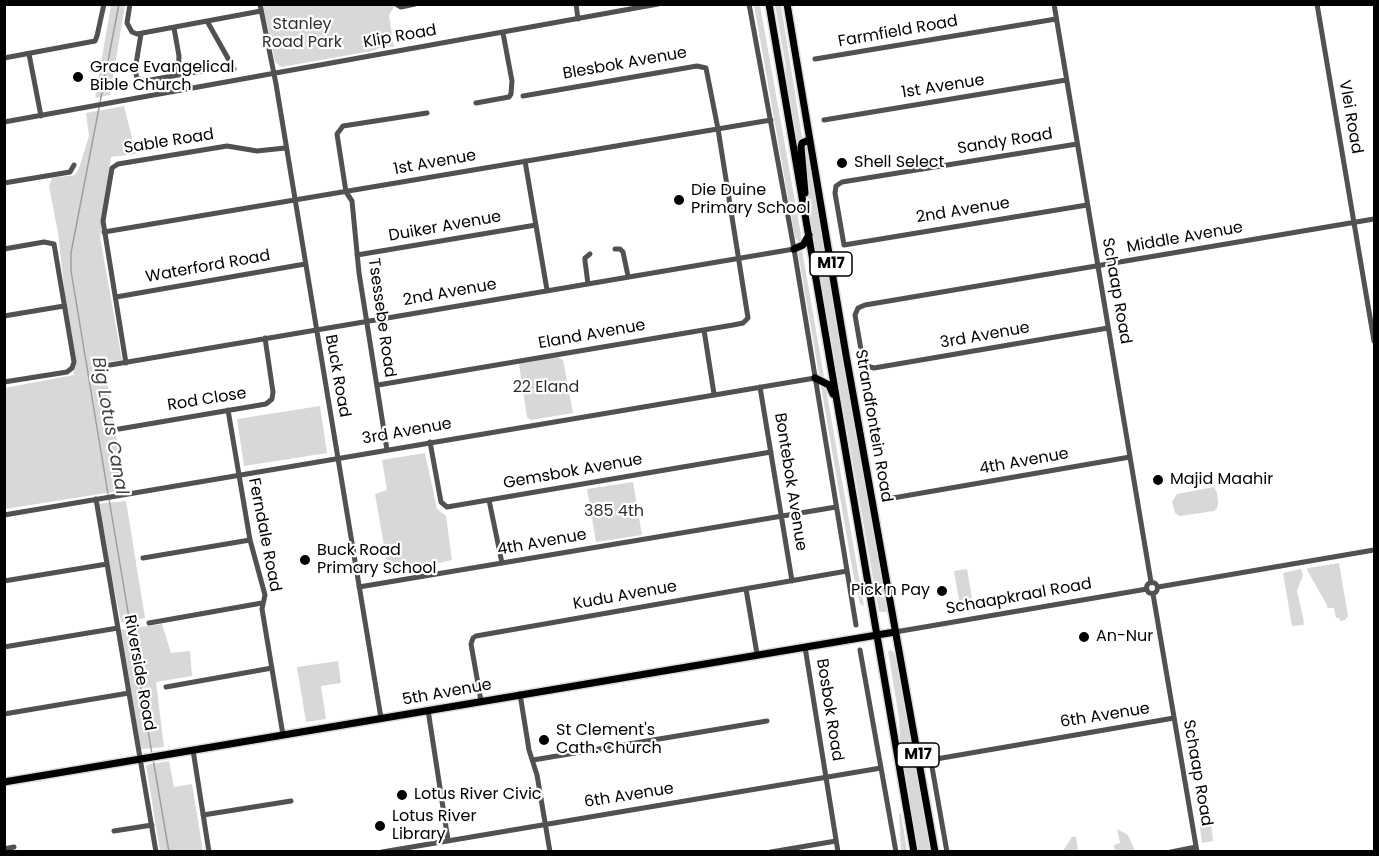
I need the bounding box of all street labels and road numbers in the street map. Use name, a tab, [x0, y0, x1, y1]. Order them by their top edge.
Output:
street label: Farmfield Road	[837, 12, 959, 52]
street label: Klip Road	[362, 21, 438, 53]
street label: Blesbok Avenue	[561, 44, 689, 84]
street label: 1st Avenue	[900, 71, 986, 103]
street label: Vlei Road	[1334, 79, 1366, 155]
street label: Sable Road	[123, 125, 215, 159]
street label: Sandy Road	[956, 125, 1054, 159]
street label: 1st Avenue	[392, 146, 478, 180]
street label: 2nd Avenue	[915, 194, 1011, 228]
street label: Duiker Avenue	[387, 208, 503, 246]
street label: Middle Avenue	[1125, 218, 1245, 258]
street label: Schaap Road	[1097, 236, 1135, 346]
street label: Waterford Road	[144, 247, 272, 287]
road number: M17	[810, 252, 852, 276]
street label: Tsessebe Road	[363, 257, 399, 379]
street label: 2nd Avenue	[402, 275, 498, 311]
street label: Eland Avenue	[537, 316, 647, 354]
street label: 3rd Avenue	[939, 319, 1031, 353]
street label: Buck Road	[320, 333, 354, 419]
street label: Strandfontein Road	[850, 348, 896, 504]
street label: Rod Close	[166, 384, 248, 416]
street label: Bontebok Avenue	[770, 412, 810, 552]
street label: 3rd Avenue	[361, 415, 453, 449]
street label: 4th Avenue	[978, 445, 1070, 479]
street label: Gemsbok Avenue	[502, 450, 644, 494]
street label: Ferndale Road	[244, 476, 284, 594]
street label: 4th Avenue	[496, 526, 588, 560]
street label: Schaapkraal Road	[945, 575, 1093, 619]
street label: Kudu Avenue	[572, 577, 678, 615]
street label: Riverside Road	[119, 614, 159, 732]
street label: Bosbok Road	[811, 657, 847, 763]
street label: 5th Avenue	[401, 676, 493, 710]
street label: 6th Avenue	[1059, 699, 1151, 733]
street label: Schaap Road	[1178, 718, 1216, 828]
road number: M17	[897, 743, 939, 767]
street label: 6th Avenue	[583, 779, 675, 813]

